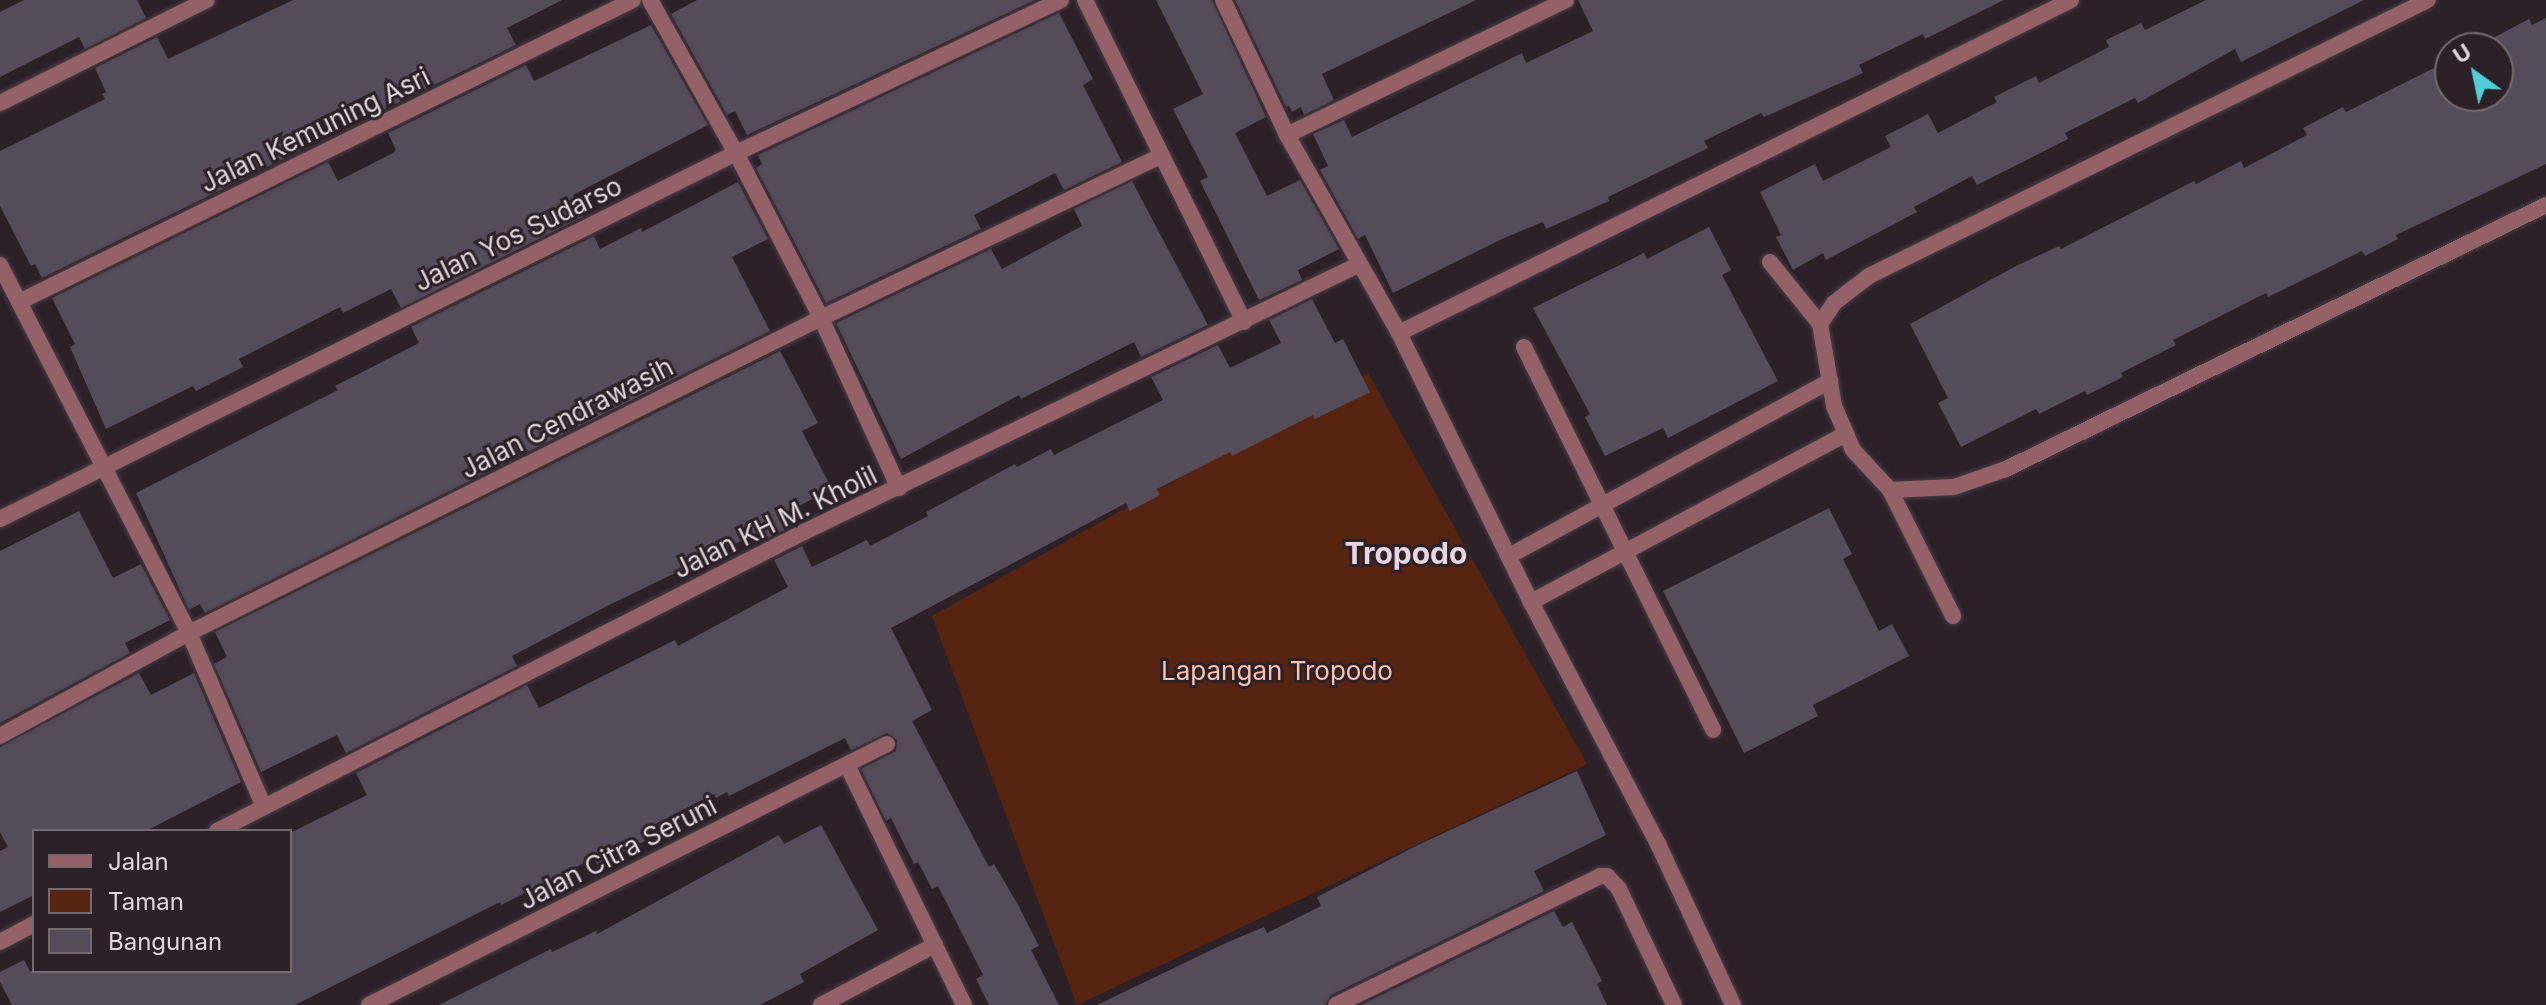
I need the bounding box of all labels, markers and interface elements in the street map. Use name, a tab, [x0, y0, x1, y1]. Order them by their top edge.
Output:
north arrow	[2434, 32, 2514, 112]
text: U	[2448, 38, 2476, 69]
street label: Jalan Kemuning Asri	[195, 61, 435, 199]
street label: Jalan Yos Sudarso	[409, 170, 627, 298]
street label: Jalan Cendrawasih	[456, 351, 678, 485]
street label: Jalan KH M. Kholil	[668, 459, 882, 585]
district label: Tropodo	[1345, 535, 1467, 571]
park label: Lapangan Tropodo	[1161, 655, 1393, 687]
street label: Jalan Citra Seruni	[514, 790, 722, 916]
legend	[32, 829, 292, 973]
text: Jalan	[108, 847, 169, 876]
text: Taman	[108, 887, 184, 916]
text: Bangunan	[108, 927, 222, 956]

